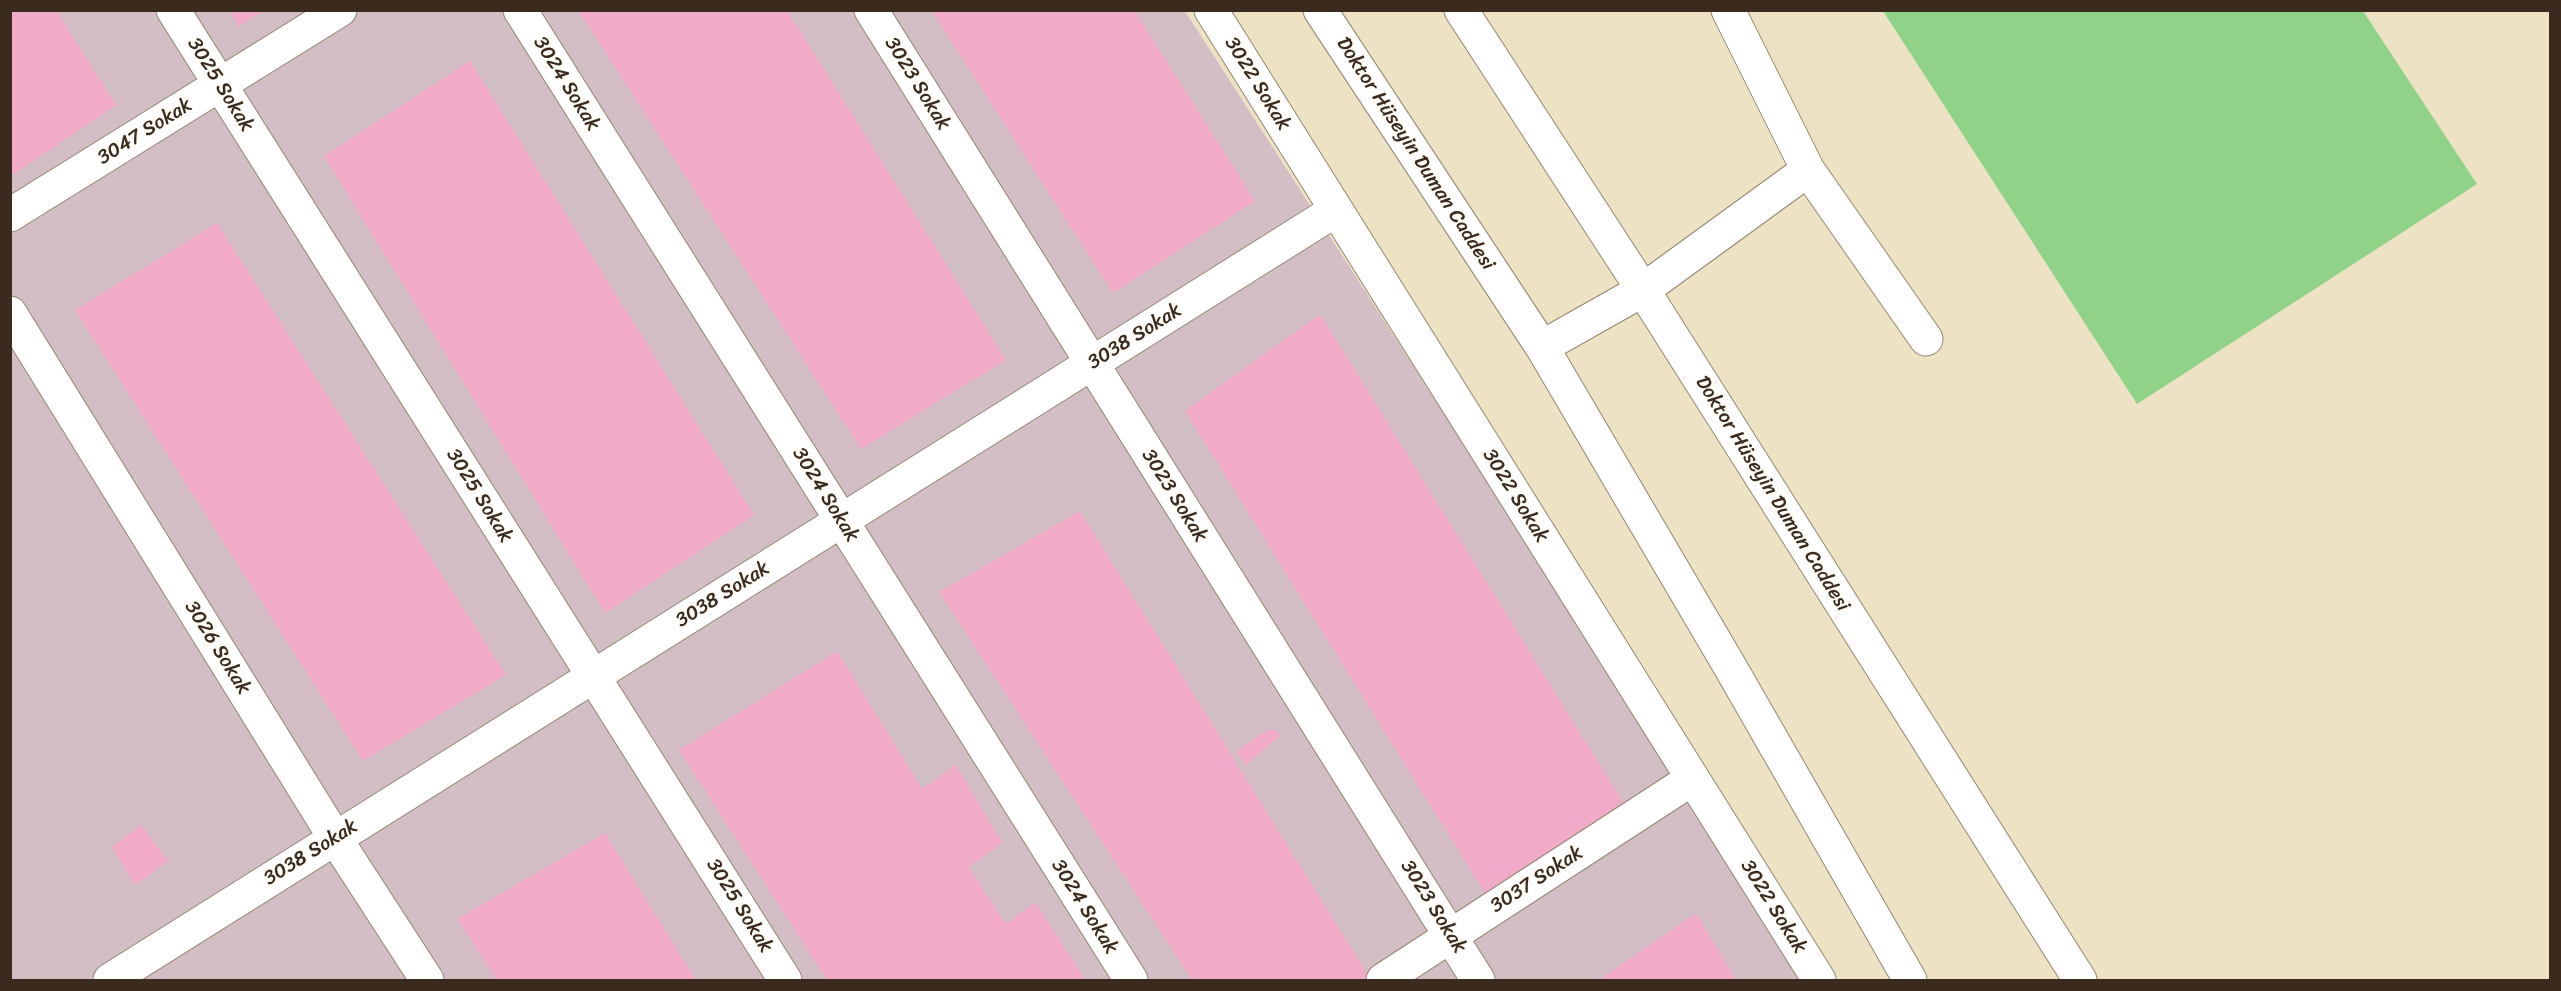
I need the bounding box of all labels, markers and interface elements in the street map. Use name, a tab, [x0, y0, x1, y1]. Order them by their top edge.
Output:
street label: 3024 Sokak	[528, 32, 604, 136]
street label: 3025 Sokak	[182, 33, 258, 137]
street label: 3023 Sokak	[879, 33, 955, 135]
street label: 3022 Sokak	[1219, 33, 1295, 135]
street label: Doktor Hüseyin Duman Caddesi	[1331, 33, 1499, 275]
street label: 3047 Sokak	[93, 94, 197, 170]
street label: 3038 Sokak	[1084, 299, 1186, 375]
street label: Doktor Hüseyin Duman Caddesi	[1689, 372, 1855, 616]
street label: 3024 Sokak	[787, 443, 863, 547]
street label: 3025 Sokak	[441, 444, 517, 548]
street label: 3023 Sokak	[1136, 445, 1212, 547]
street label: 3022 Sokak	[1477, 445, 1553, 547]
street label: 3038 Sokak	[672, 557, 774, 633]
street label: 3026 Sokak	[179, 597, 255, 699]
street label: 3038 Sokak	[260, 815, 362, 891]
street label: 3037 Sokak	[1486, 841, 1588, 919]
street label: 3025 Sokak	[701, 854, 777, 958]
street label: 3024 Sokak	[1046, 855, 1122, 959]
street label: 3023 Sokak	[1395, 856, 1471, 958]
street label: 3022 Sokak	[1735, 856, 1811, 958]

